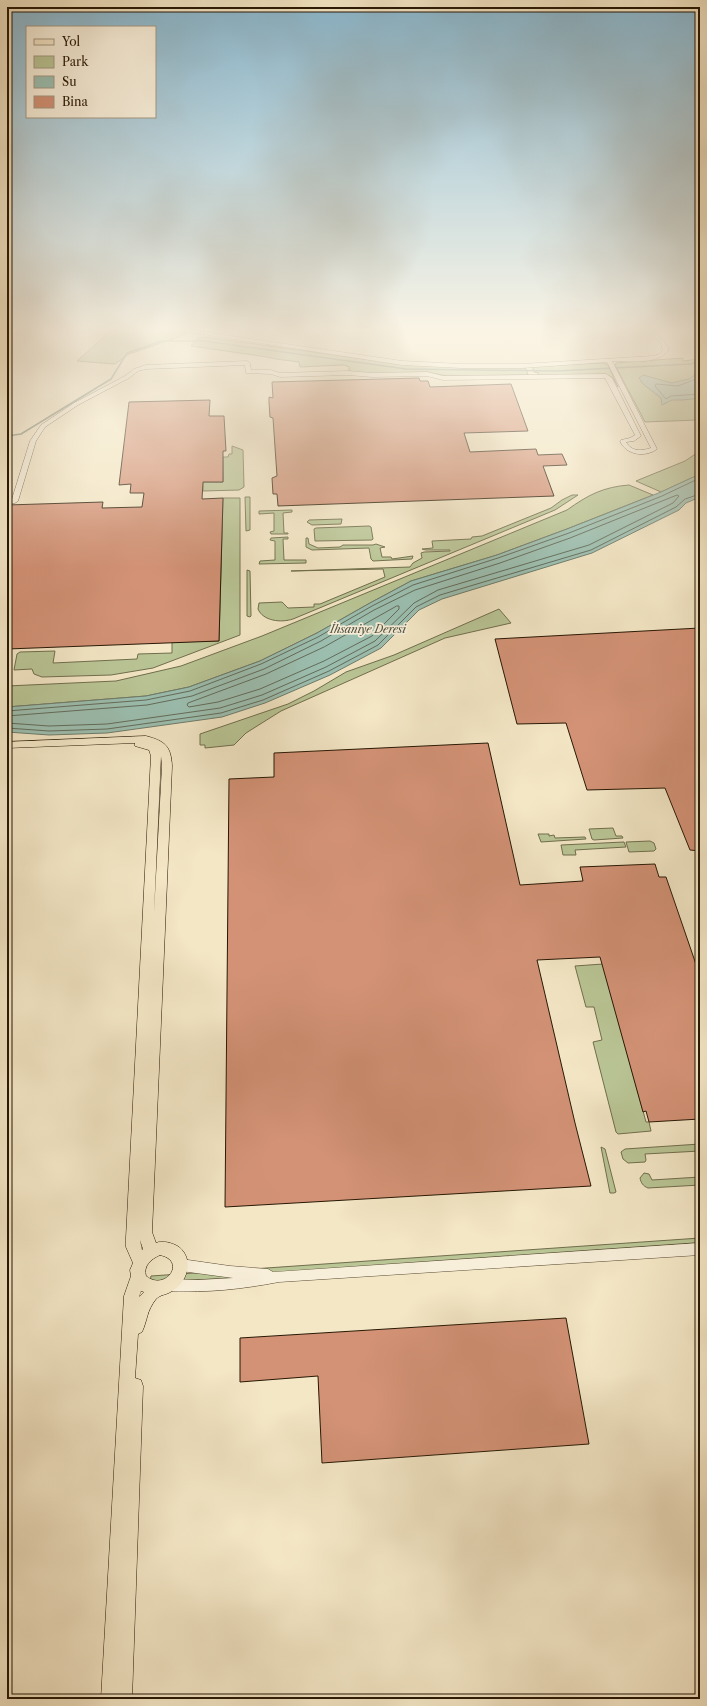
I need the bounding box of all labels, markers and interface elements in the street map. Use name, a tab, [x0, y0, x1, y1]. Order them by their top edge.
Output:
legend	[26, 26, 156, 118]
text: Yol	[61, 34, 80, 49]
text: Park	[62, 54, 89, 69]
text: Su	[62, 74, 77, 89]
text: Bina	[62, 94, 89, 109]
water label: İhsaniye Deresi	[329, 621, 407, 636]

